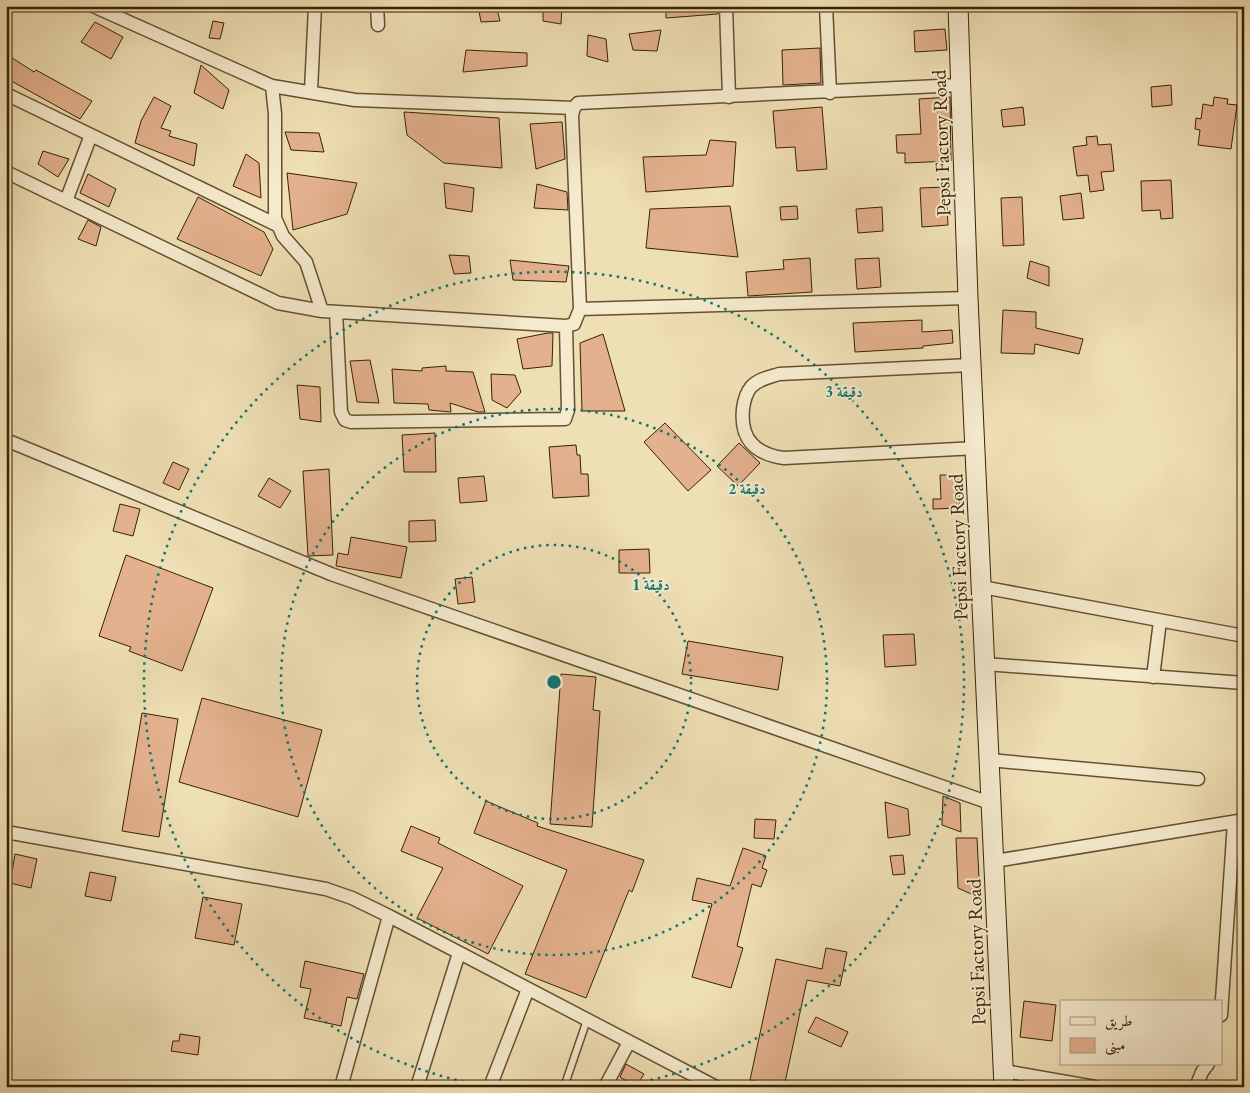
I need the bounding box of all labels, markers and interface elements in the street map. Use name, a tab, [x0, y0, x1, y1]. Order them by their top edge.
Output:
street label: Pepsi Factory Road	[925, 68, 957, 217]
text: 3 دقيقة	[825, 382, 863, 401]
street label: Pepsi Factory Road	[942, 472, 974, 621]
text: 2 دقيقة	[728, 479, 766, 498]
text: 1 دقيقة	[632, 575, 670, 594]
centre of rings	[545, 673, 563, 691]
street label: Pepsi Factory Road	[960, 877, 992, 1026]
legend	[1060, 1000, 1222, 1066]
text: طريق	[1105, 1011, 1132, 1031]
text: مبنى	[1105, 1035, 1125, 1056]

